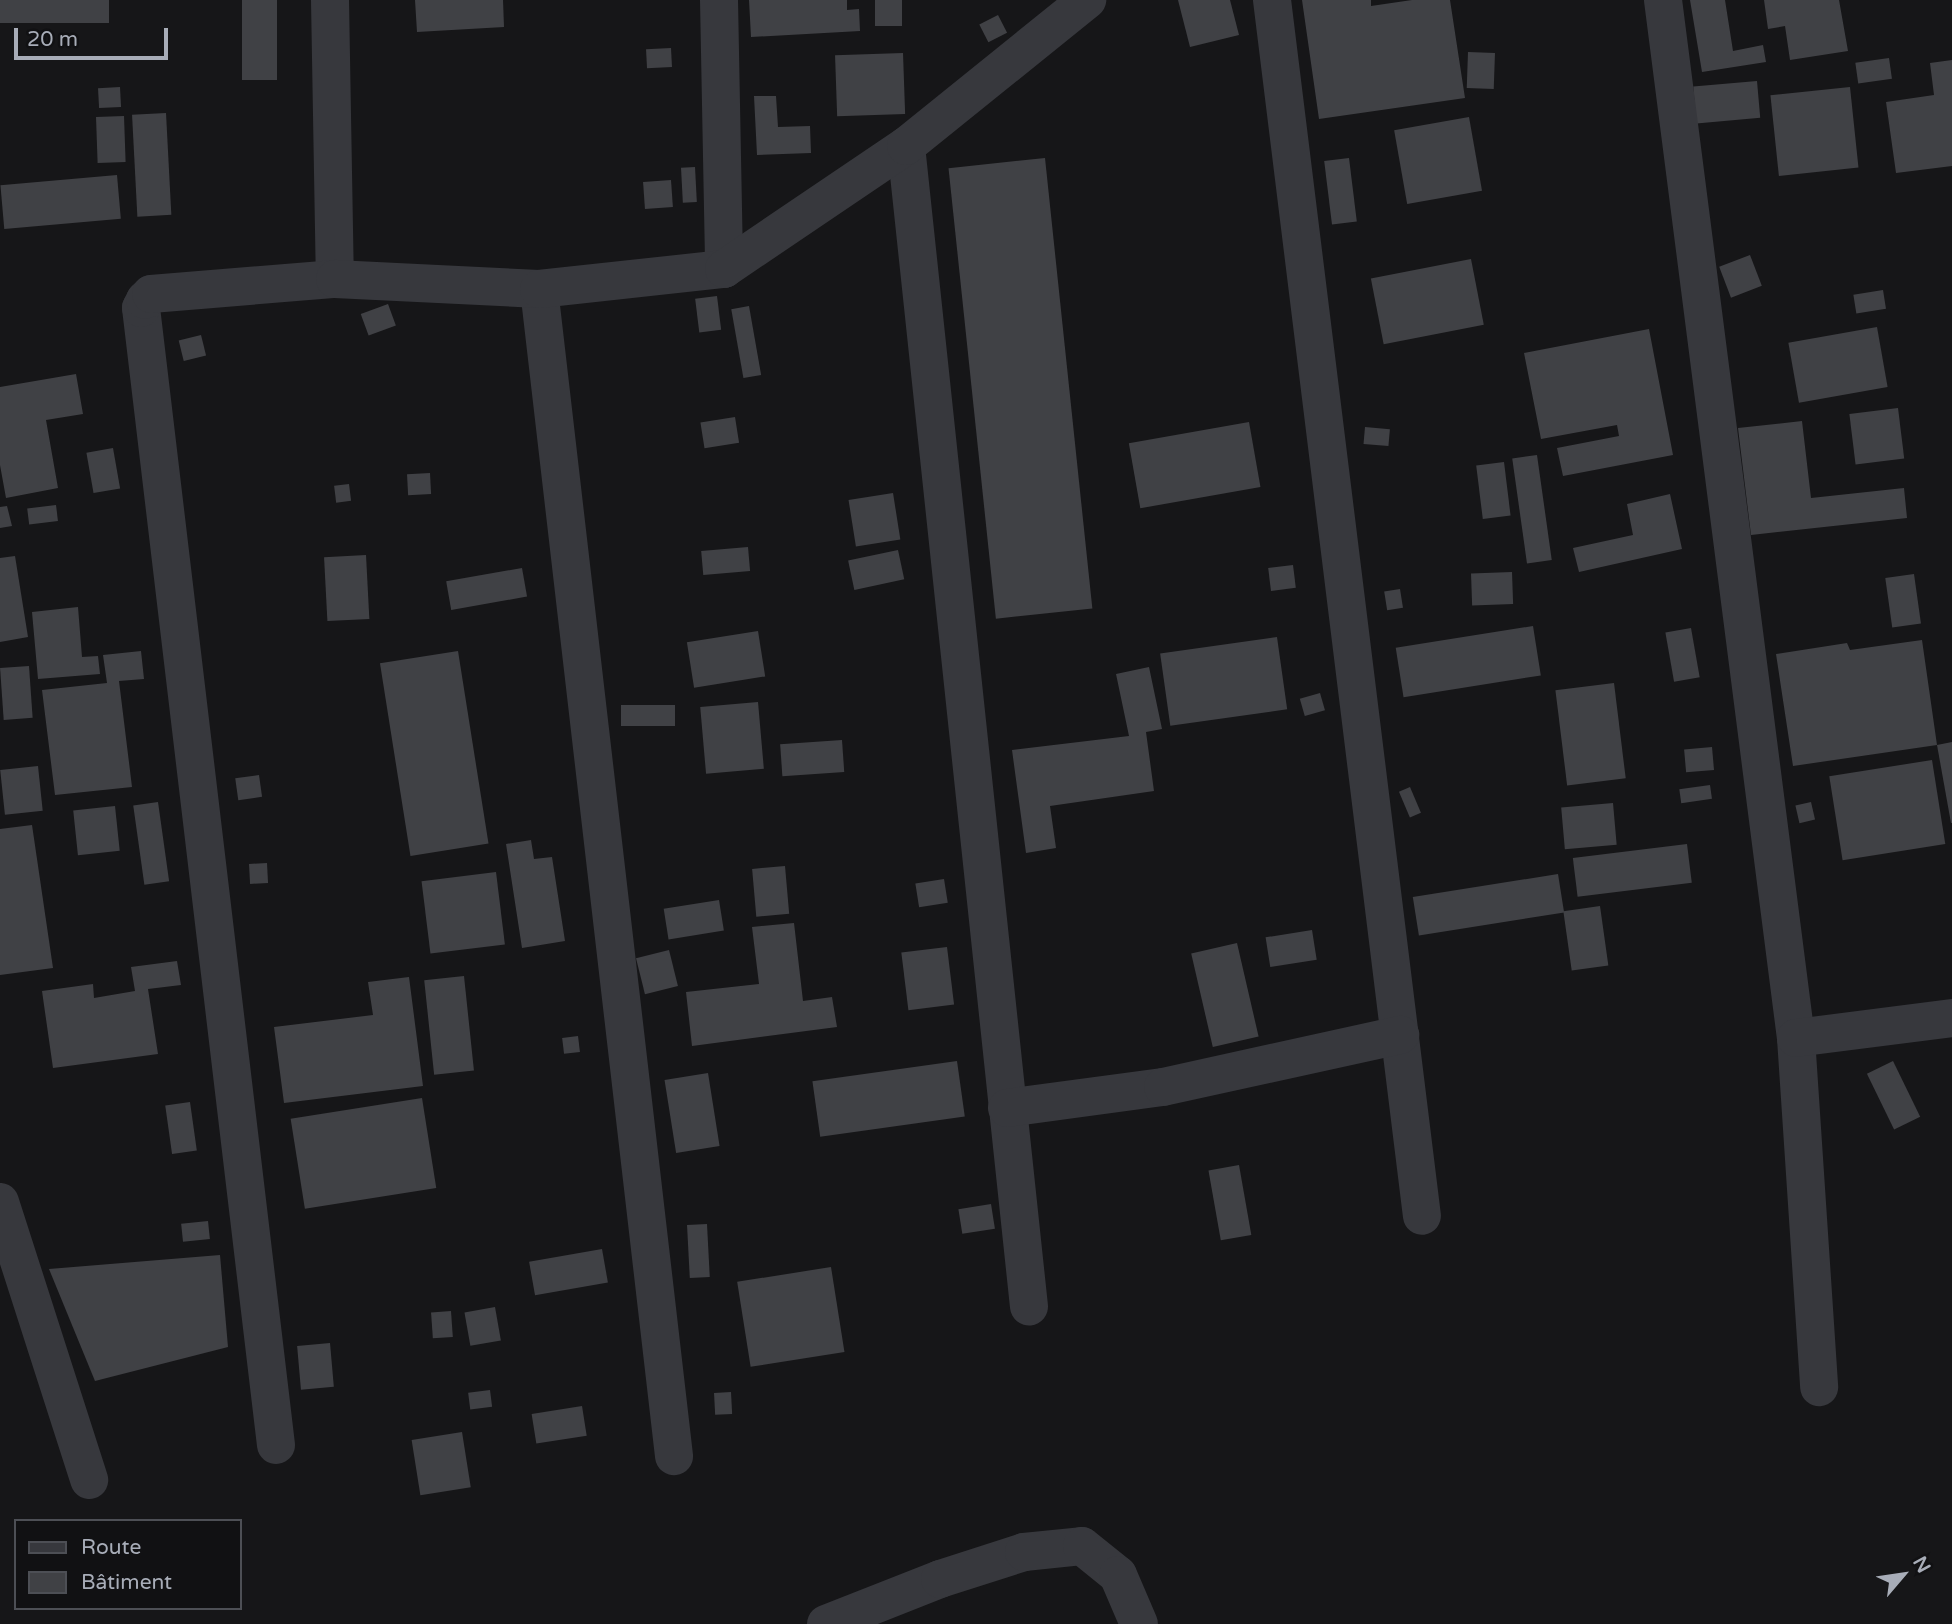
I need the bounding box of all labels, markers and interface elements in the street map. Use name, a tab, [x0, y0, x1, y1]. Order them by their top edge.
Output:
scale bar	[18, 14, 172, 58]
text: 20 m	[27, 27, 78, 52]
legend	[14, 1519, 242, 1610]
text: Route	[81, 1535, 141, 1560]
north arrow	[1868, 1540, 1938, 1610]
text: N	[1908, 1553, 1935, 1577]
text: Bâtiment	[81, 1570, 172, 1595]

